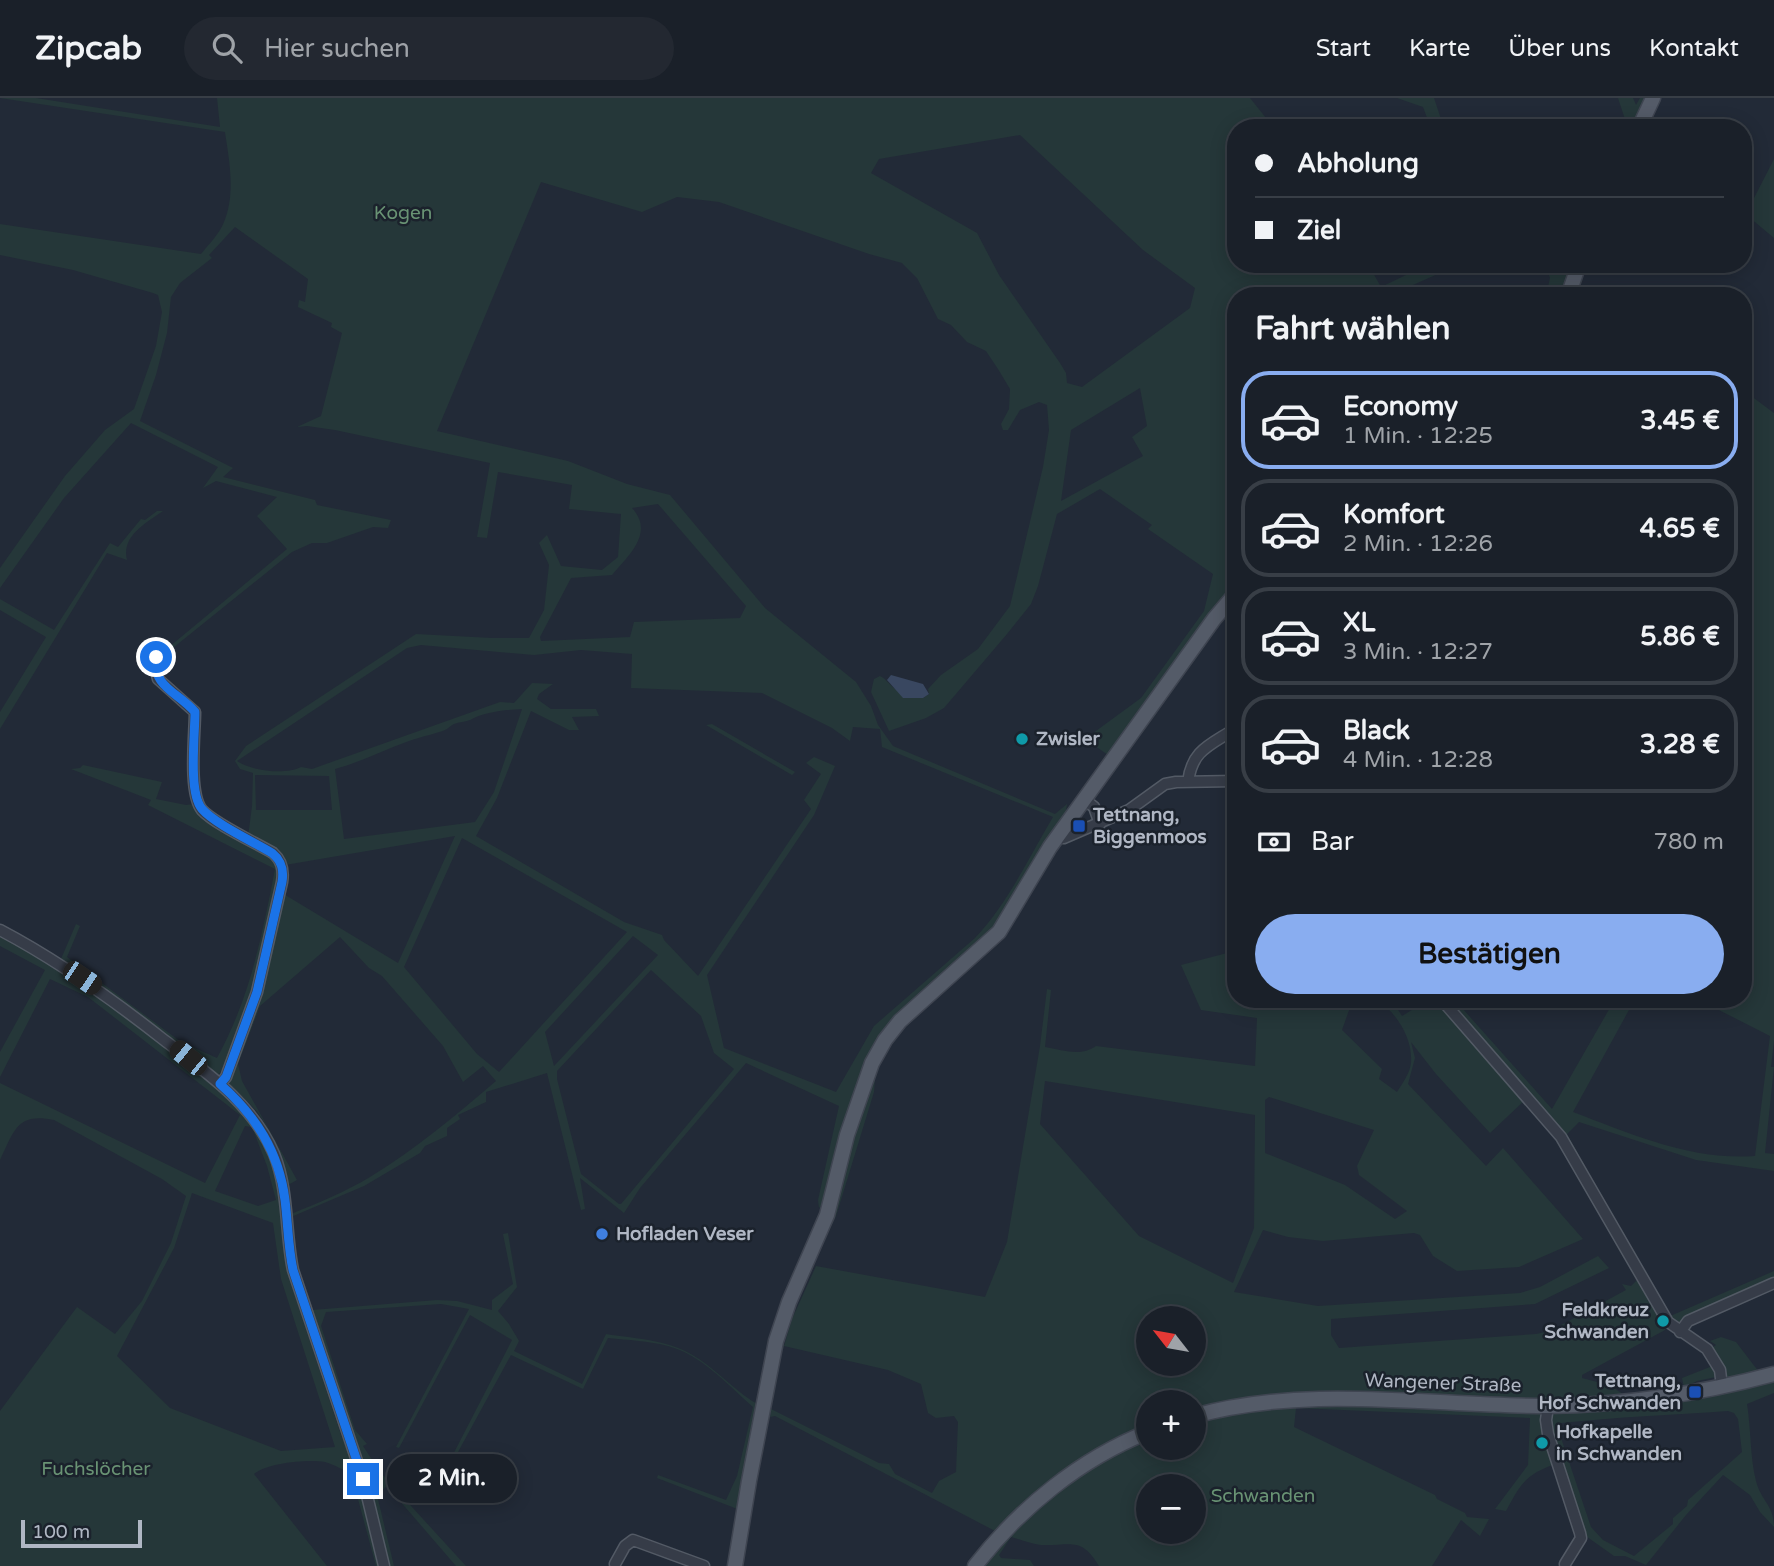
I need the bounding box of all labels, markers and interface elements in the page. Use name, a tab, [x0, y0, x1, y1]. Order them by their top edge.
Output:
search box	[184, 17, 674, 80]
text: Zipcab	[35, 29, 142, 68]
icon: search	[208, 29, 246, 67]
text: Hier suchen	[264, 33, 410, 64]
text: Start	[1316, 34, 1371, 63]
text: Karte	[1409, 34, 1470, 63]
text: Über uns	[1508, 34, 1611, 63]
text: Kontakt	[1649, 34, 1739, 63]
text: Abholung	[1297, 148, 1419, 179]
park label: Kogen	[374, 202, 432, 224]
text: Ziel	[1297, 215, 1341, 246]
text: Fahrt wählen	[1255, 310, 1451, 348]
icon: car	[1259, 389, 1322, 452]
text: Economy	[1343, 391, 1458, 422]
text: 3.45 €	[1640, 405, 1720, 436]
text: 1 Min. · 12:25	[1343, 422, 1493, 450]
icon: car	[1259, 497, 1322, 560]
text: Komfort	[1343, 499, 1445, 530]
text: 4.65 €	[1640, 513, 1720, 544]
text: 2 Min. · 12:26	[1343, 530, 1493, 558]
icon: car	[1259, 605, 1322, 668]
text: XL	[1343, 607, 1375, 638]
text: 5.86 €	[1640, 621, 1720, 652]
text: 3 Min. · 12:27	[1343, 638, 1493, 666]
route start	[140, 641, 172, 673]
icon: car	[1259, 713, 1322, 776]
text: Black	[1343, 715, 1410, 746]
place label: Zwisler	[1036, 728, 1101, 750]
text: 3.28 €	[1640, 729, 1720, 760]
marker: Zwisler	[1014, 731, 1030, 747]
text: 4 Min. · 12:28	[1343, 746, 1493, 774]
place label: Tettnang, Biggenmoos	[1092, 804, 1207, 849]
marker: Tettnang, Biggenmoos	[1071, 818, 1087, 834]
icon: cash	[1255, 823, 1293, 861]
text: Bar	[1311, 826, 1354, 857]
text: 780 m	[1654, 828, 1724, 856]
button: Bestätigen	[1255, 914, 1724, 994]
car	[59, 958, 106, 998]
car	[166, 1037, 211, 1079]
place label: Hofladen Veser	[616, 1223, 754, 1245]
marker: Hofladen Veser	[594, 1226, 610, 1242]
place label: Feldkreuz Schwanden	[1544, 1299, 1650, 1343]
north arrow	[1136, 1306, 1206, 1376]
map controls	[1136, 1306, 1206, 1544]
marker: Feldkreuz Schwanden	[1655, 1313, 1671, 1329]
street label: Wangener Straße	[1364, 1369, 1522, 1397]
place label: Tettnang, Hof Schwanden	[1539, 1370, 1681, 1414]
marker: Tettnang, Hof Schwanden	[1687, 1384, 1703, 1400]
button: +	[1136, 1390, 1206, 1460]
place label: Hofkapelle in Schwanden	[1556, 1421, 1682, 1465]
marker: Hofkapelle in Schwanden	[1534, 1435, 1550, 1451]
callout: 2 Min.	[388, 1454, 517, 1504]
park label: Fuchslöcher	[41, 1458, 151, 1480]
route end	[347, 1463, 379, 1495]
text: 2 Min.	[418, 1464, 486, 1492]
button: −	[1136, 1474, 1206, 1544]
park label: Schwanden	[1211, 1485, 1315, 1507]
scale bar	[21, 1517, 142, 1549]
text: 100 m	[32, 1521, 90, 1543]

